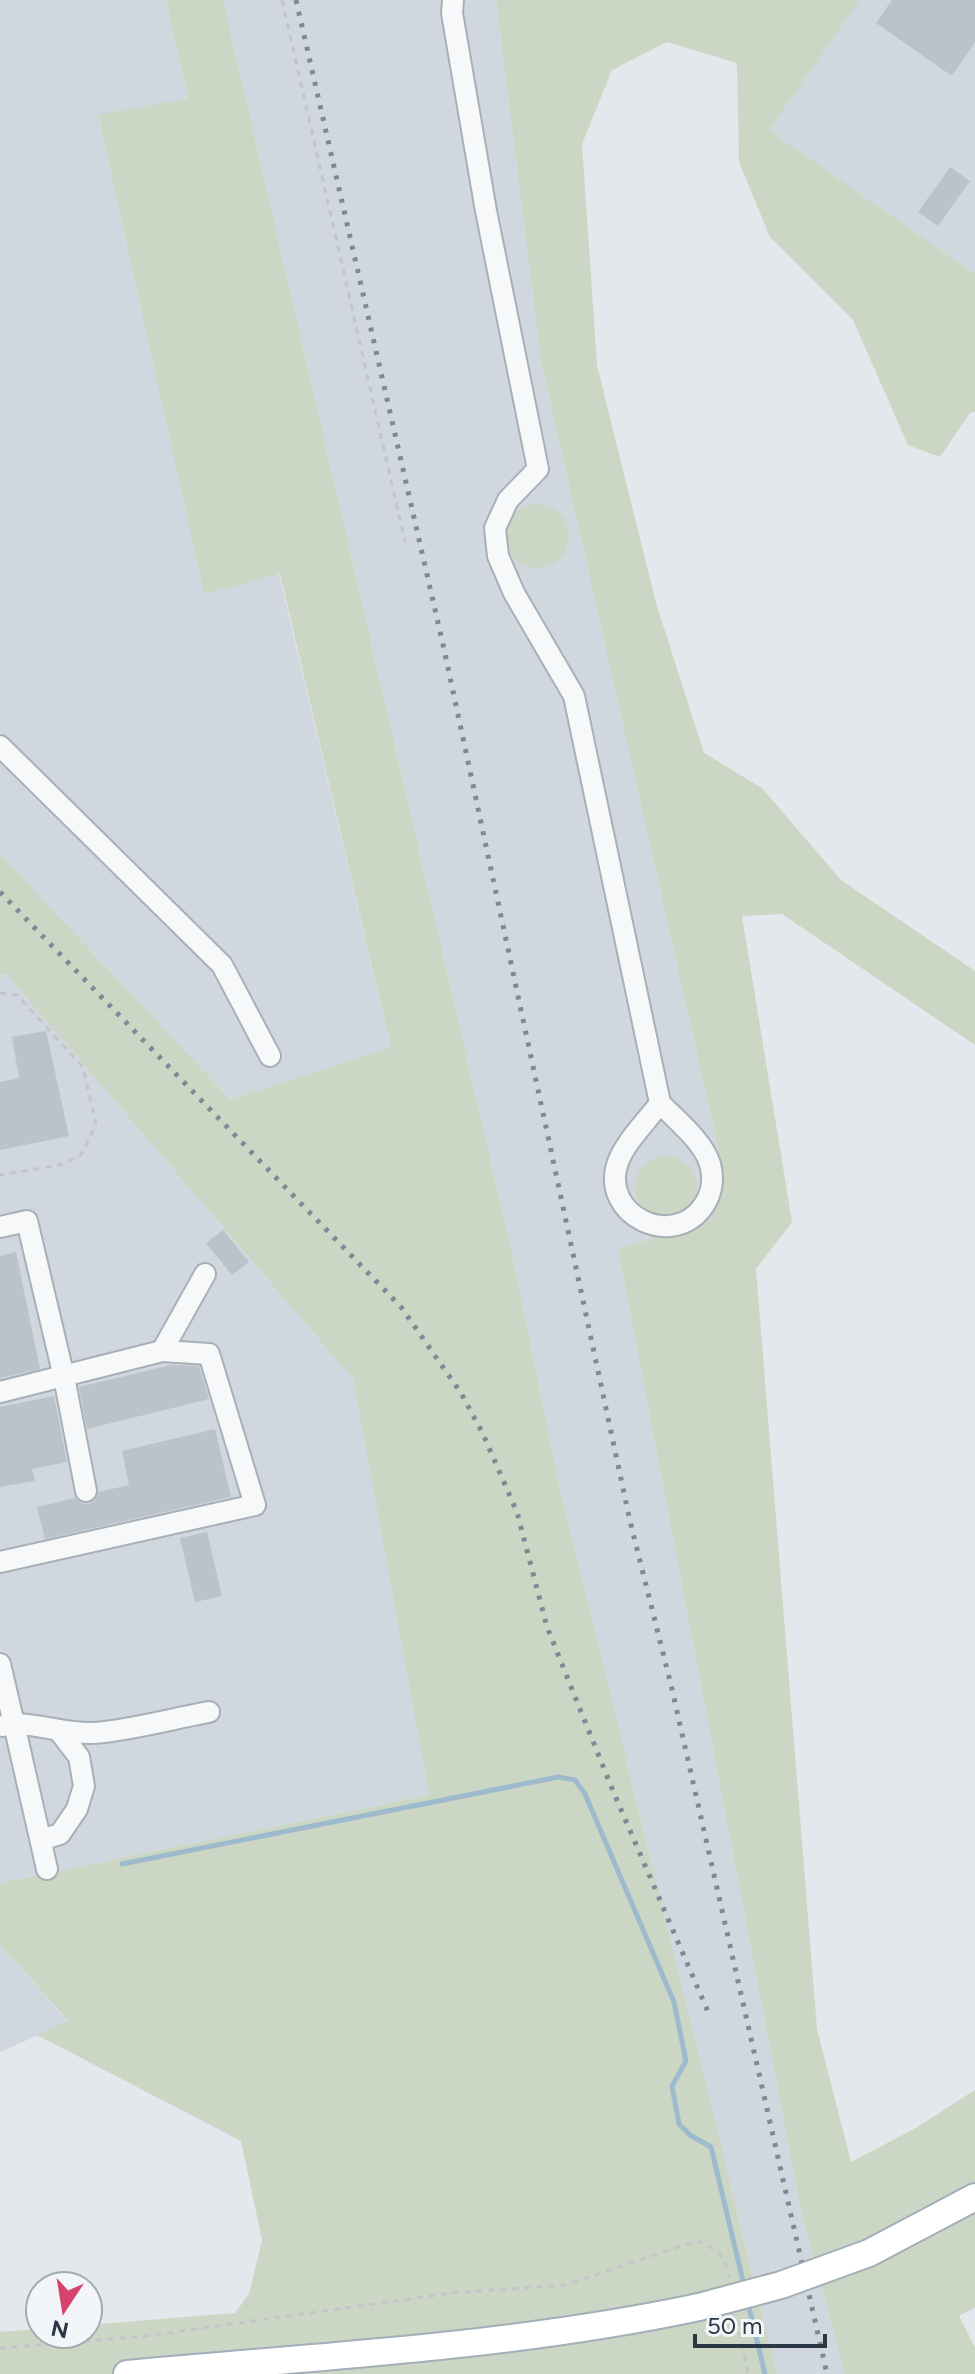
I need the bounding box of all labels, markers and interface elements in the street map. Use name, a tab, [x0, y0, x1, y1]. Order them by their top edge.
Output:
north arrow	[24, 2270, 104, 2350]
scale bar	[695, 2298, 825, 2348]
text: 50 m	[707, 2311, 763, 2340]
text: N	[49, 2314, 71, 2344]

